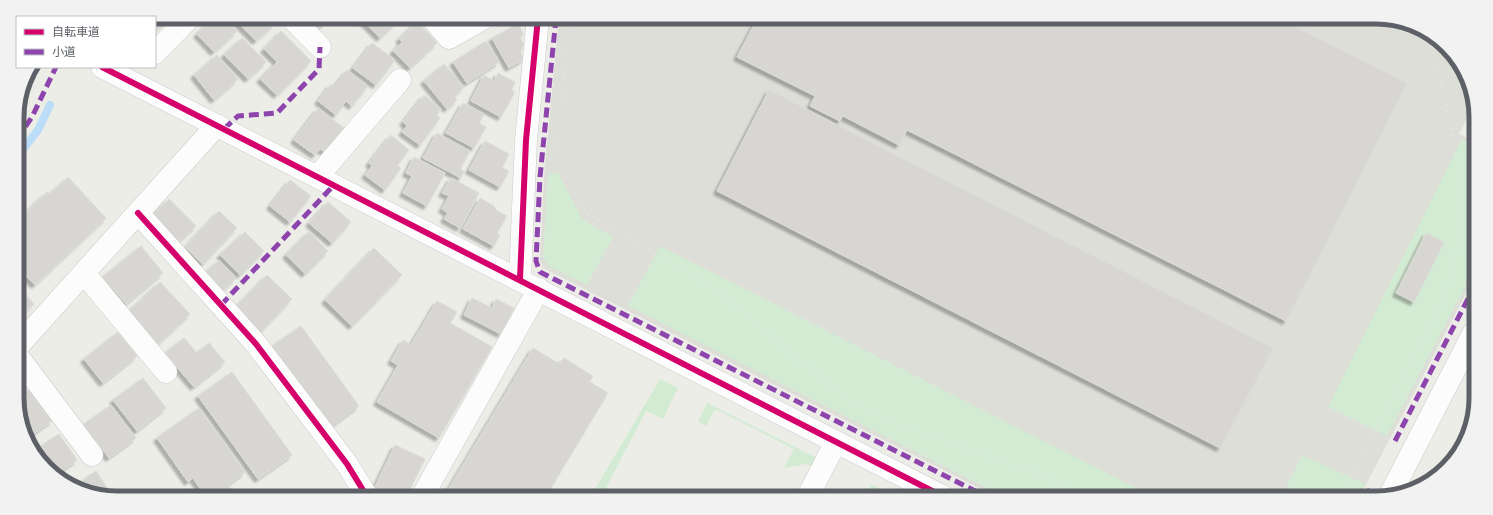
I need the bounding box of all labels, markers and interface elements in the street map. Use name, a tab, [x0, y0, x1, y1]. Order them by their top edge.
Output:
legend	[16, 16, 156, 68]
text: 自転車道	[52, 25, 100, 39]
text: 小道	[52, 45, 76, 59]

